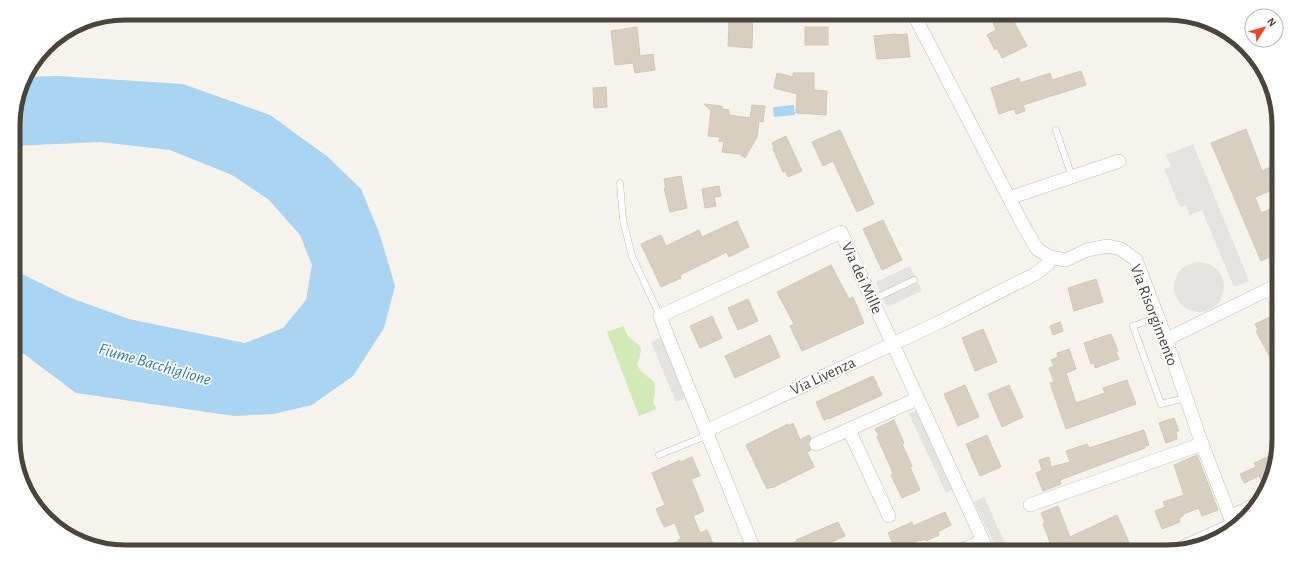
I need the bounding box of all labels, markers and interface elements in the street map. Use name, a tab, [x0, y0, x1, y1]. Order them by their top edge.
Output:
north arrow	[1244, 8, 1284, 48]
text: N	[1265, 16, 1278, 29]
street label: Via dei Mille	[839, 240, 885, 316]
street label: Via Risorgimento	[1127, 262, 1181, 368]
water label: Fiume Bacchiglione	[97, 340, 213, 388]
street label: Via Livenza	[788, 354, 858, 398]

